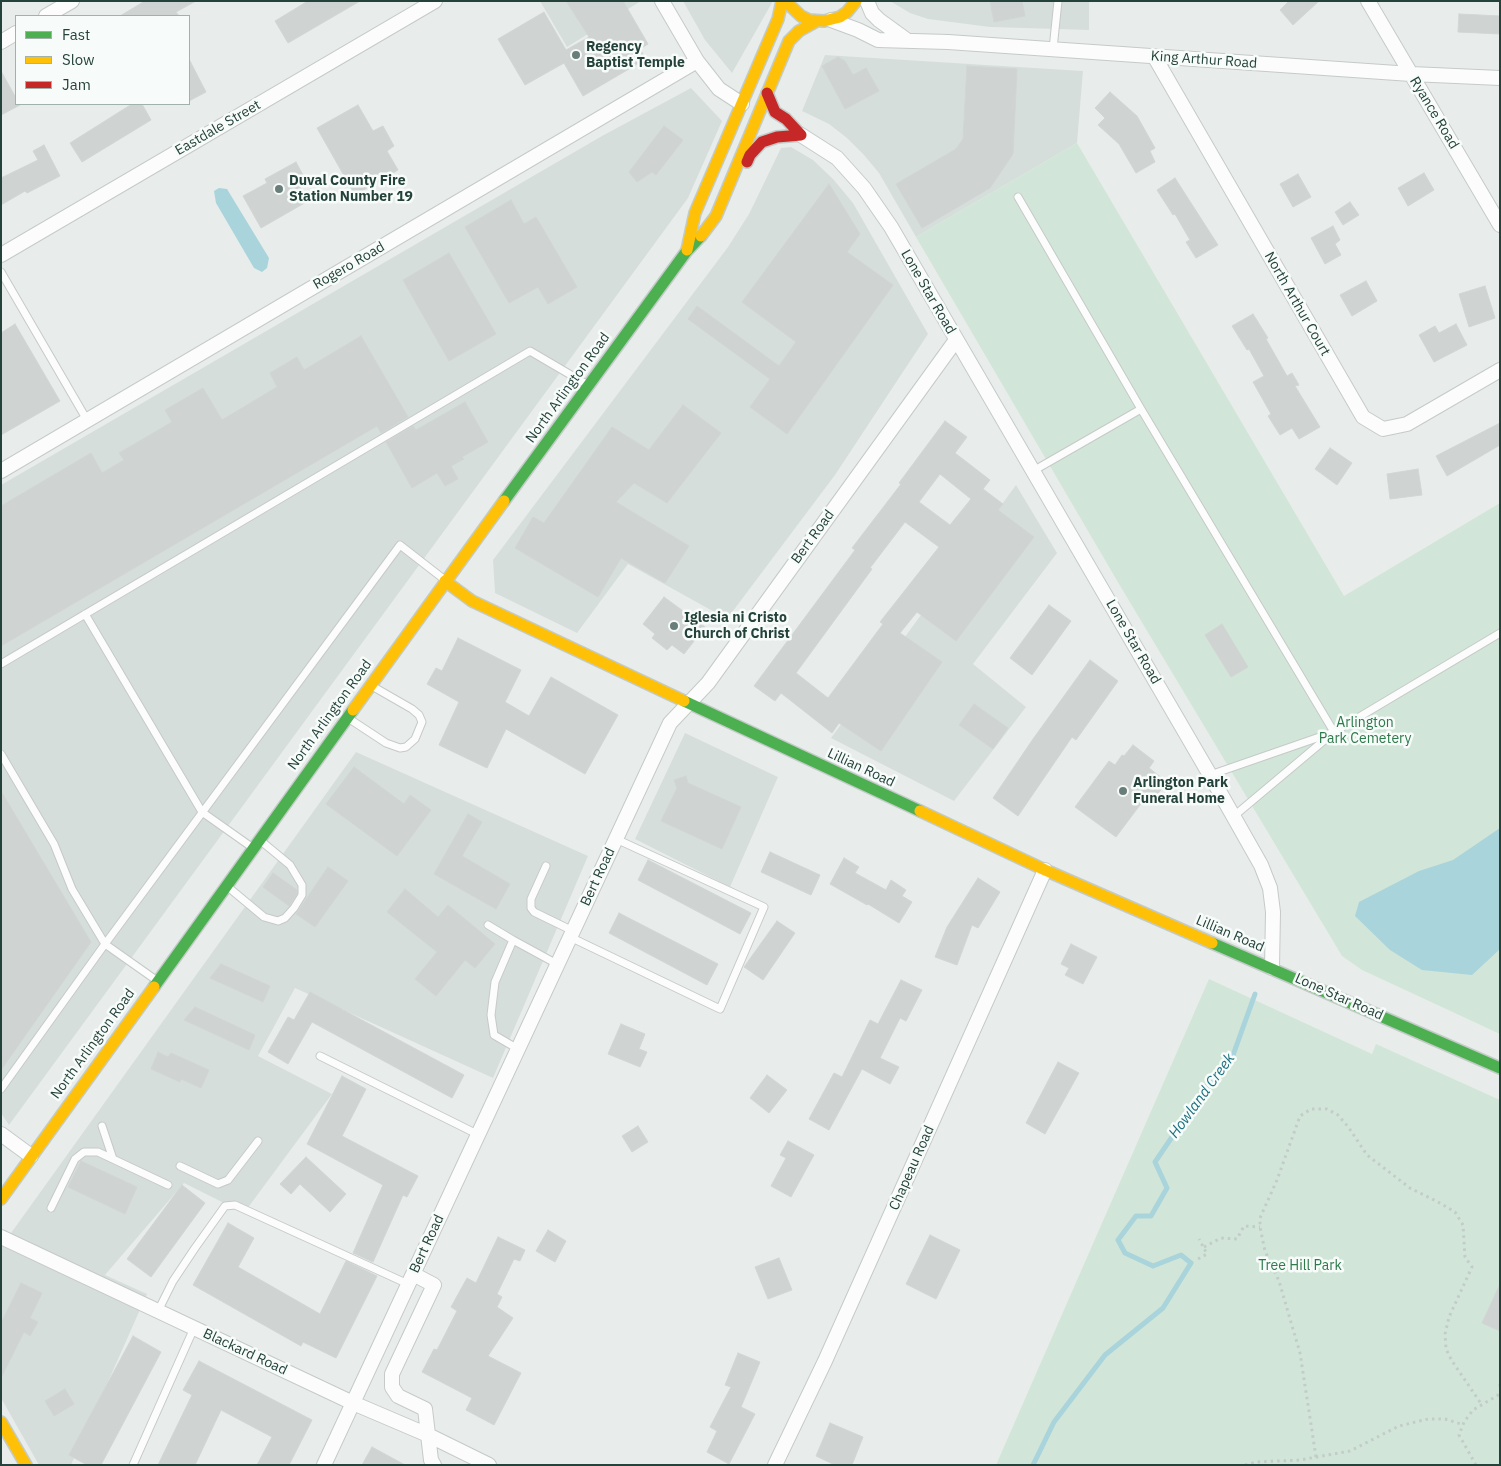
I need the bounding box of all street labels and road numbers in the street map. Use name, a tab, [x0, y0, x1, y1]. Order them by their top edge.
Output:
street label: King Arthur Road	[1150, 48, 1258, 72]
street label: Ryance Road	[1406, 74, 1462, 152]
street label: Eastdale Street	[172, 97, 264, 159]
street label: Rogero Road	[310, 239, 388, 293]
street label: Lone Star Road	[897, 247, 959, 337]
street label: North Arthur Court	[1260, 249, 1334, 359]
street label: North Arlington Road	[522, 330, 614, 446]
street label: Bert Road	[788, 507, 838, 567]
street label: Lone Star Road	[1102, 597, 1164, 687]
street label: North Arlington Road	[284, 657, 376, 773]
street label: Lillian Road	[825, 745, 897, 791]
street label: Bert Road	[577, 845, 619, 909]
street label: Lillian Road	[1193, 912, 1267, 956]
street label: Lone Star Road	[1292, 970, 1386, 1024]
street label: North Arlington Road	[47, 986, 139, 1102]
street label: Chapeau Road	[886, 1123, 938, 1213]
street label: Bert Road	[406, 1212, 448, 1276]
street label: Blackard Road	[200, 1325, 290, 1379]

